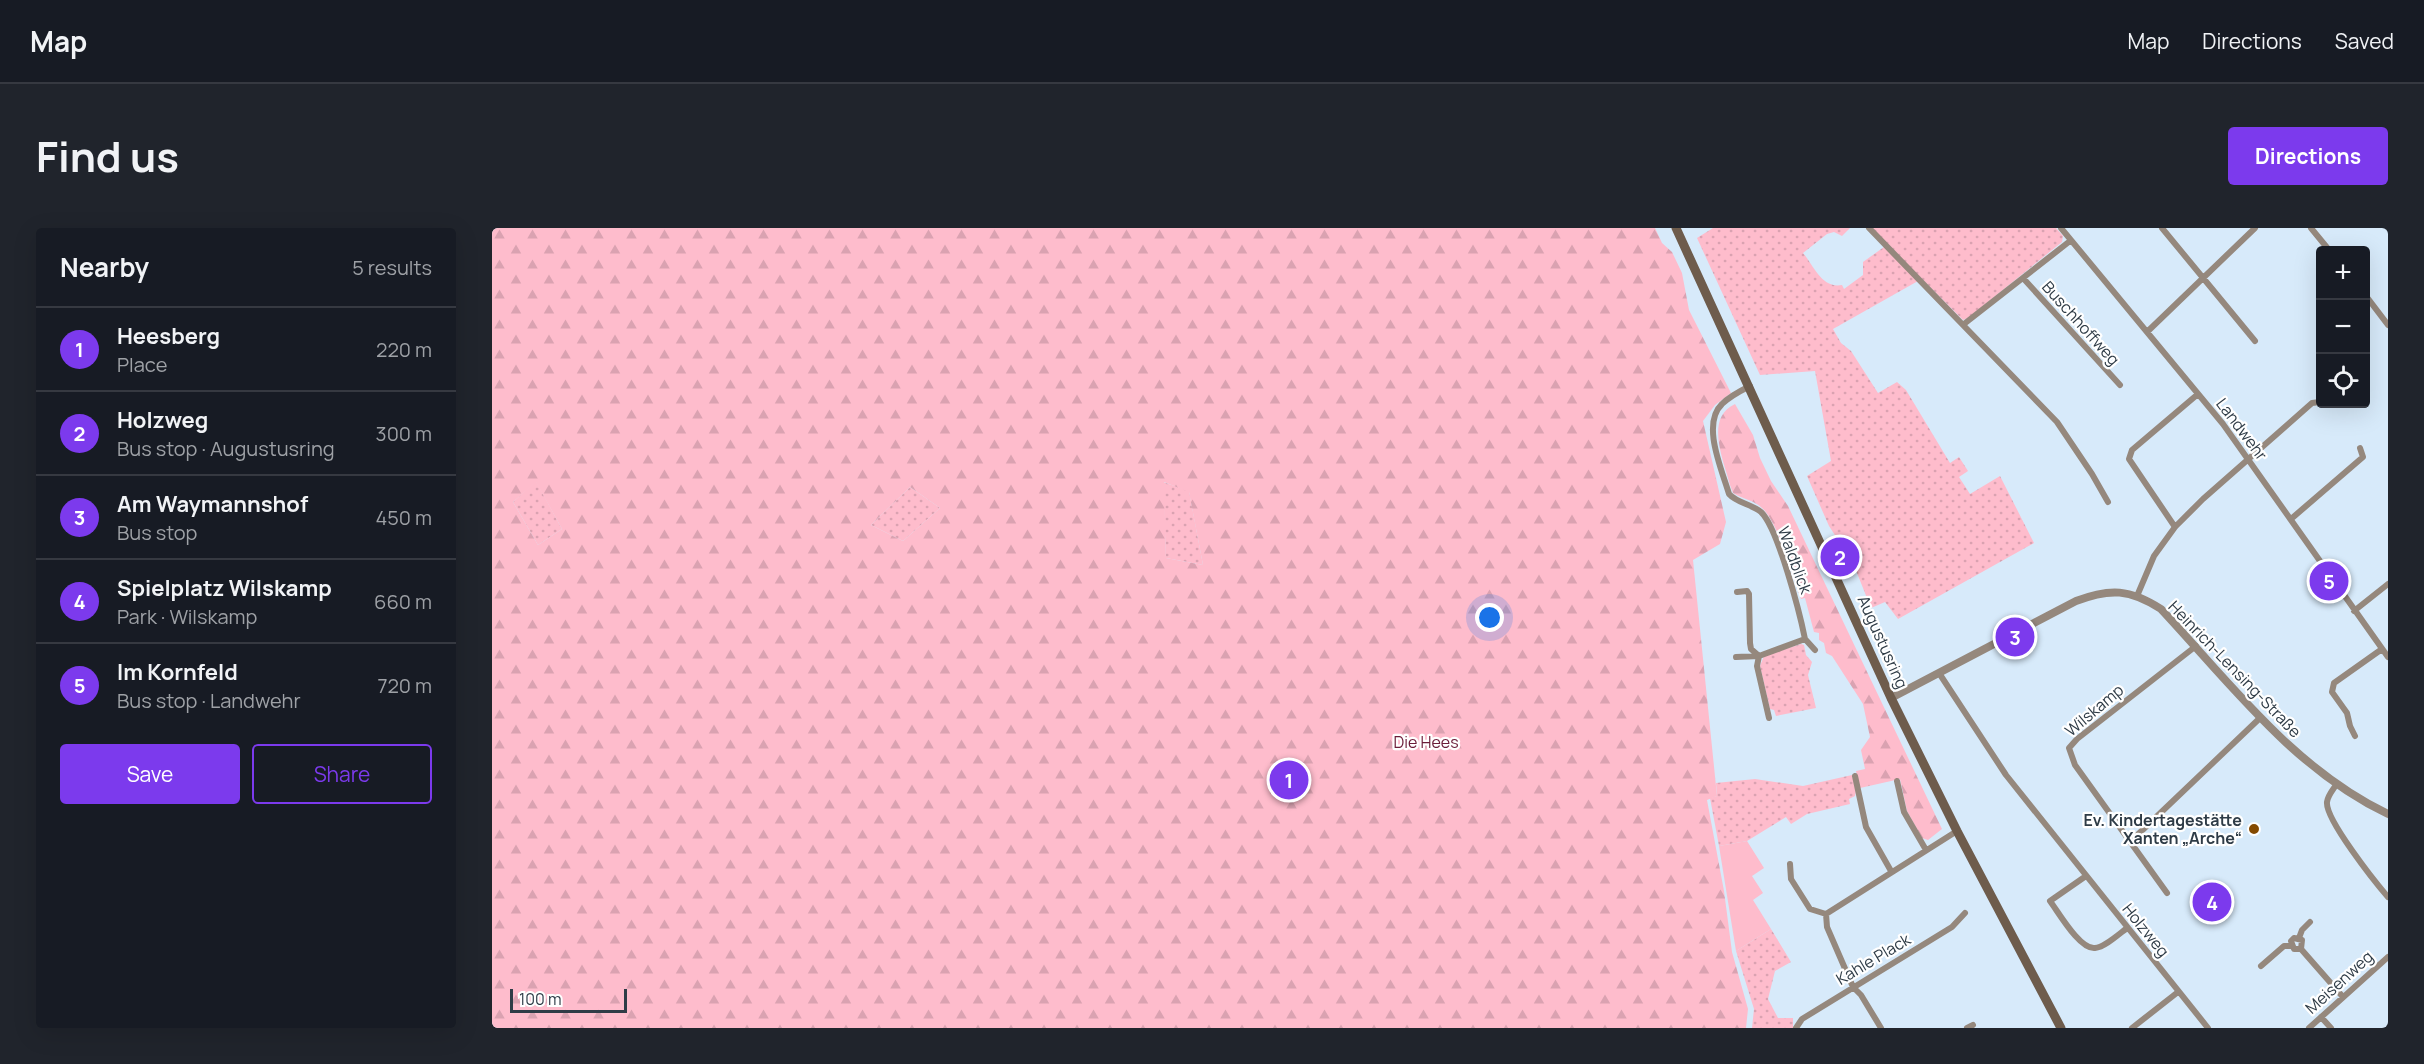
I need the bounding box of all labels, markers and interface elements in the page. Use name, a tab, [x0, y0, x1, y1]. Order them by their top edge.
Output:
text: Map	[30, 22, 87, 60]
text: Map	[2128, 27, 2169, 55]
text: Directions	[2202, 27, 2302, 55]
text: Saved	[2335, 27, 2394, 55]
text: Find us	[36, 127, 179, 185]
button: Directions	[2228, 127, 2388, 185]
map controls	[2316, 246, 2370, 408]
button: +	[2316, 246, 2370, 300]
text: Nearby	[60, 249, 149, 285]
text: 5 results	[352, 254, 432, 281]
street label: Buschhoffweg	[2037, 276, 2125, 370]
button: −	[2316, 300, 2370, 354]
text: Heesberg	[117, 321, 220, 351]
text: 1	[75, 336, 84, 363]
text: 220 m	[376, 336, 432, 363]
text: Place	[117, 351, 167, 378]
button: locate	[2316, 354, 2370, 408]
street label: Landwehr	[2211, 393, 2273, 465]
text: Holzweg	[117, 405, 208, 435]
text: 2	[74, 420, 85, 447]
text: 300 m	[376, 420, 432, 447]
text: Bus stop · Augustusring	[117, 435, 335, 462]
text: Am Waymannshof	[117, 489, 308, 519]
text: 3	[74, 504, 85, 531]
text: 450 m	[376, 504, 432, 531]
text: Bus stop	[117, 519, 197, 546]
street label: Waldblick	[1773, 523, 1818, 598]
pin: 2	[1820, 534, 1860, 580]
pin: 5	[2310, 558, 2348, 604]
text: Spielplatz Wilskamp	[117, 573, 332, 603]
text: 4	[73, 588, 86, 615]
text: 660 m	[374, 588, 432, 615]
street label: Augustusring	[1853, 592, 1913, 692]
street label: Heinrich-Lensing-Straße	[2164, 596, 2306, 742]
text: Park · Wilskamp	[117, 603, 257, 630]
your location	[1475, 603, 1504, 632]
pin: 3	[1996, 614, 2035, 660]
text: Im Kornfeld	[117, 657, 238, 687]
text: 5	[74, 672, 85, 699]
text: 720 m	[377, 672, 432, 699]
street label: Wilskamp	[2060, 679, 2128, 741]
text: Bus stop · Landwehr	[117, 687, 301, 714]
park label: Die Hees	[1393, 731, 1459, 753]
button: Save	[60, 744, 240, 804]
button: Share	[252, 744, 432, 804]
pin: 1	[1270, 758, 1308, 802]
place label: Ev. Kindertagestätte Xanten „Arche“	[2083, 809, 2242, 849]
marker: Ev. Kindertagestätte Xanten „Arche“	[2247, 822, 2261, 836]
pin: 4	[2192, 880, 2232, 924]
street label: Holzweg	[2117, 898, 2175, 962]
street label: Kahle Plack	[1832, 928, 1915, 990]
street label: Meisenweg	[2300, 946, 2378, 1018]
scale bar	[510, 986, 627, 1014]
text: 100 m	[519, 988, 562, 1010]

